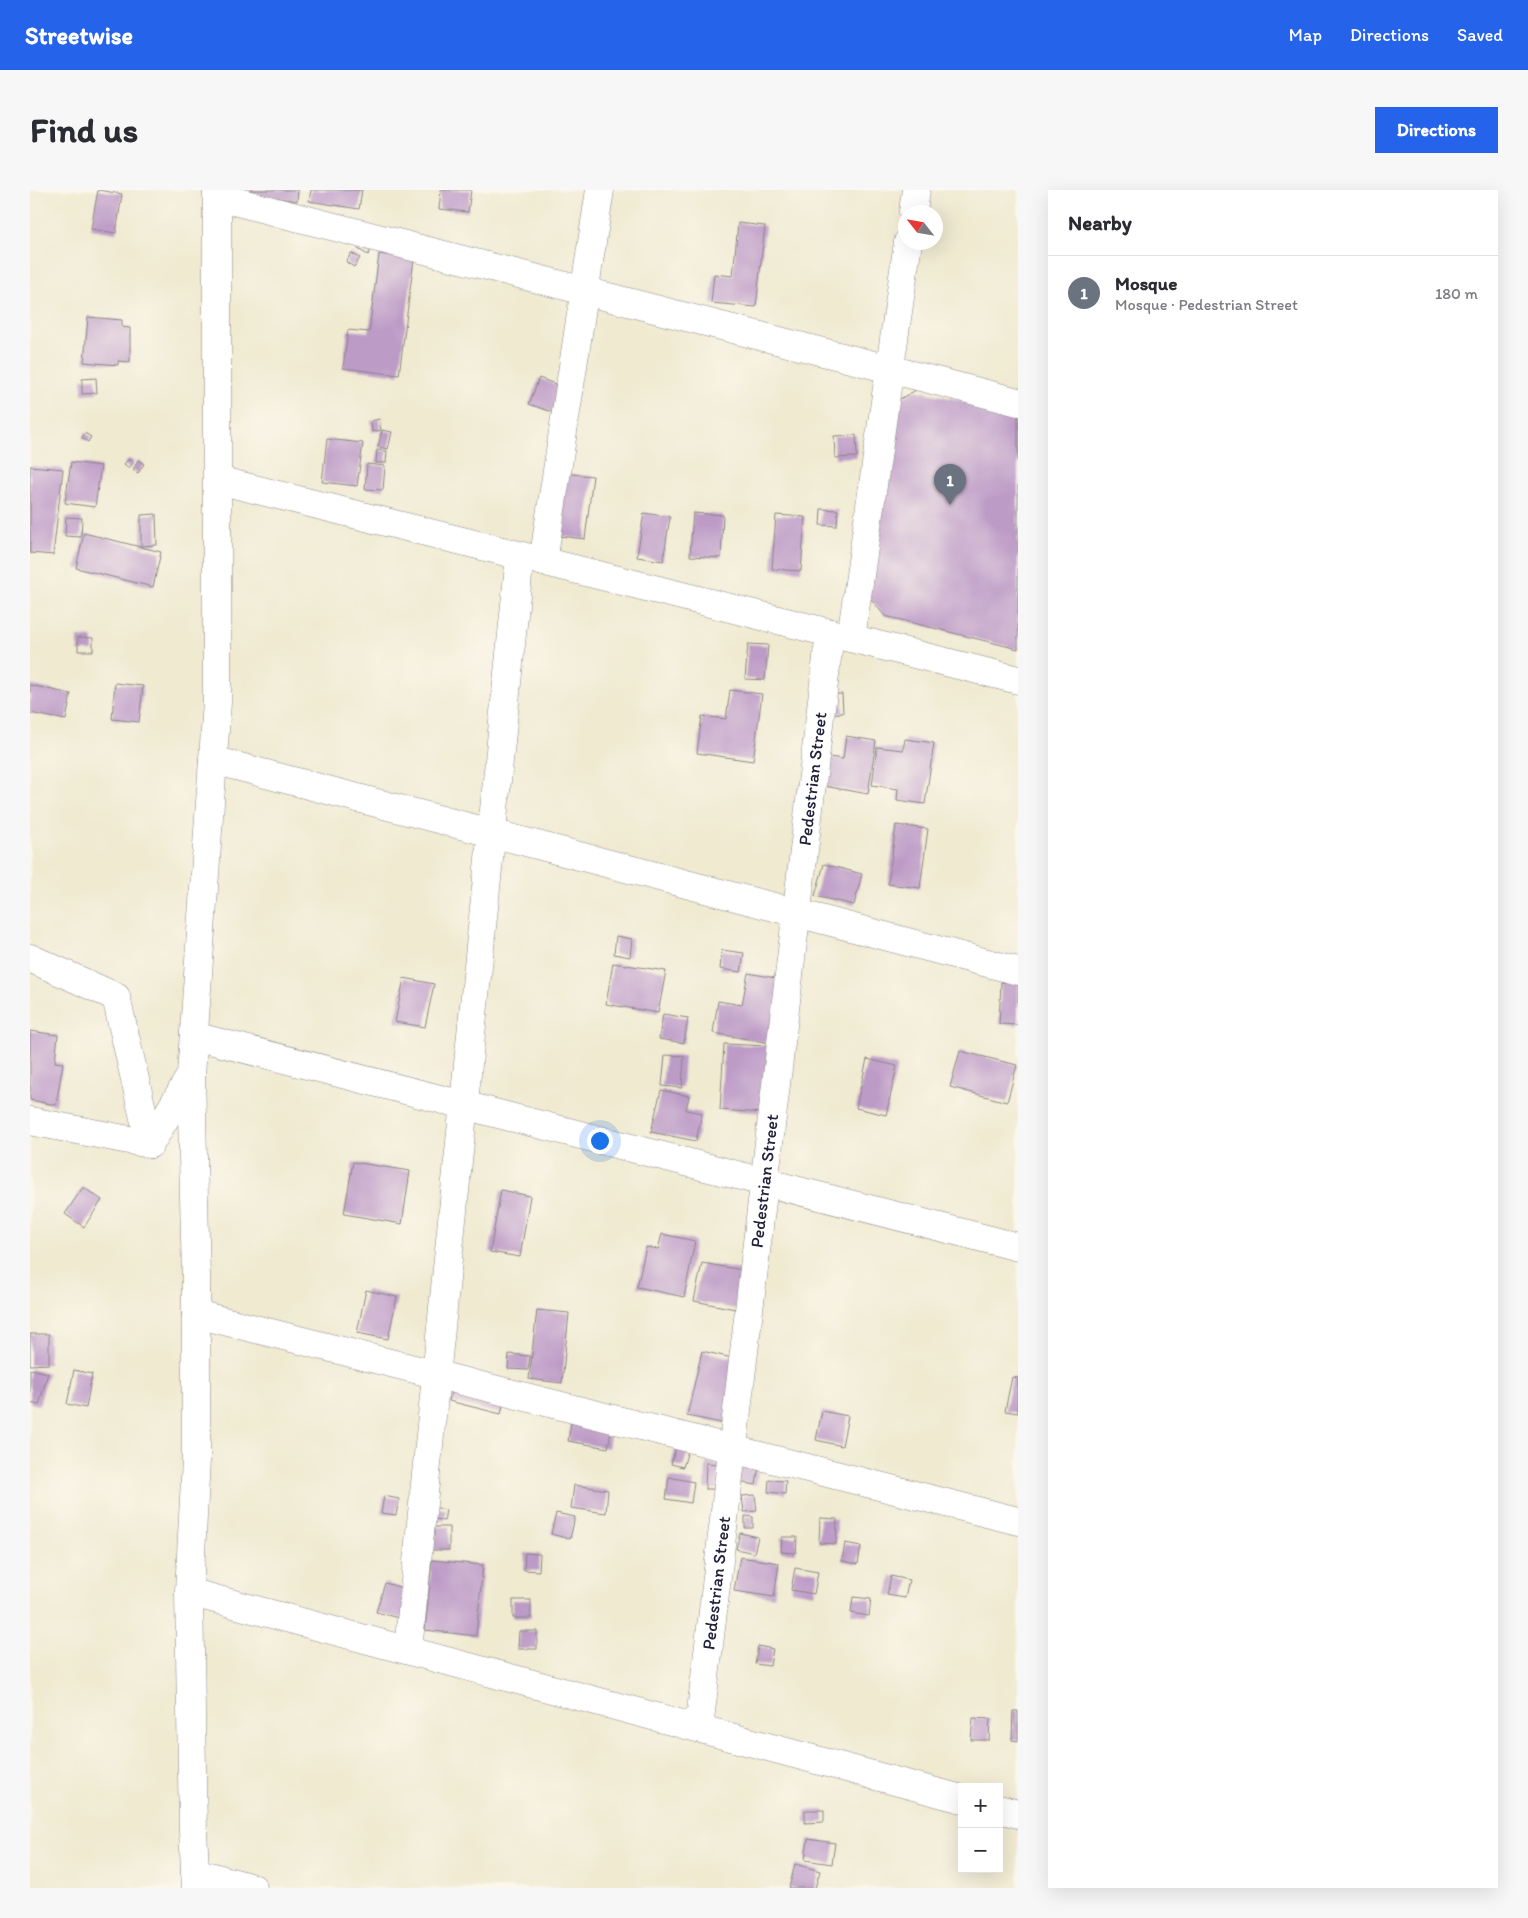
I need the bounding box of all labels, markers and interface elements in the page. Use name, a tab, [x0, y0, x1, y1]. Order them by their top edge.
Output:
text: Streetwise	[25, 21, 133, 50]
text: Map	[1289, 24, 1322, 46]
text: Directions	[1350, 24, 1429, 46]
text: Saved	[1457, 24, 1503, 46]
button: Directions	[1375, 107, 1498, 153]
text: Find us	[30, 109, 138, 151]
north arrow	[898, 205, 943, 250]
text: Nearby	[1068, 210, 1132, 235]
text: Mosque	[1115, 272, 1177, 295]
text: 1	[1080, 284, 1088, 303]
text: 180 m	[1435, 284, 1478, 303]
text: Mosque · Pedestrian Street	[1115, 295, 1298, 314]
pin: 1	[934, 464, 966, 505]
street label: Pedestrian Street	[794, 710, 832, 847]
street label: Pedestrian Street	[746, 1113, 783, 1249]
your location	[587, 1128, 613, 1154]
street label: Pedestrian Street	[697, 1515, 735, 1651]
map controls	[958, 1783, 1003, 1873]
button: +	[958, 1783, 1003, 1828]
button: −	[958, 1828, 1003, 1873]

